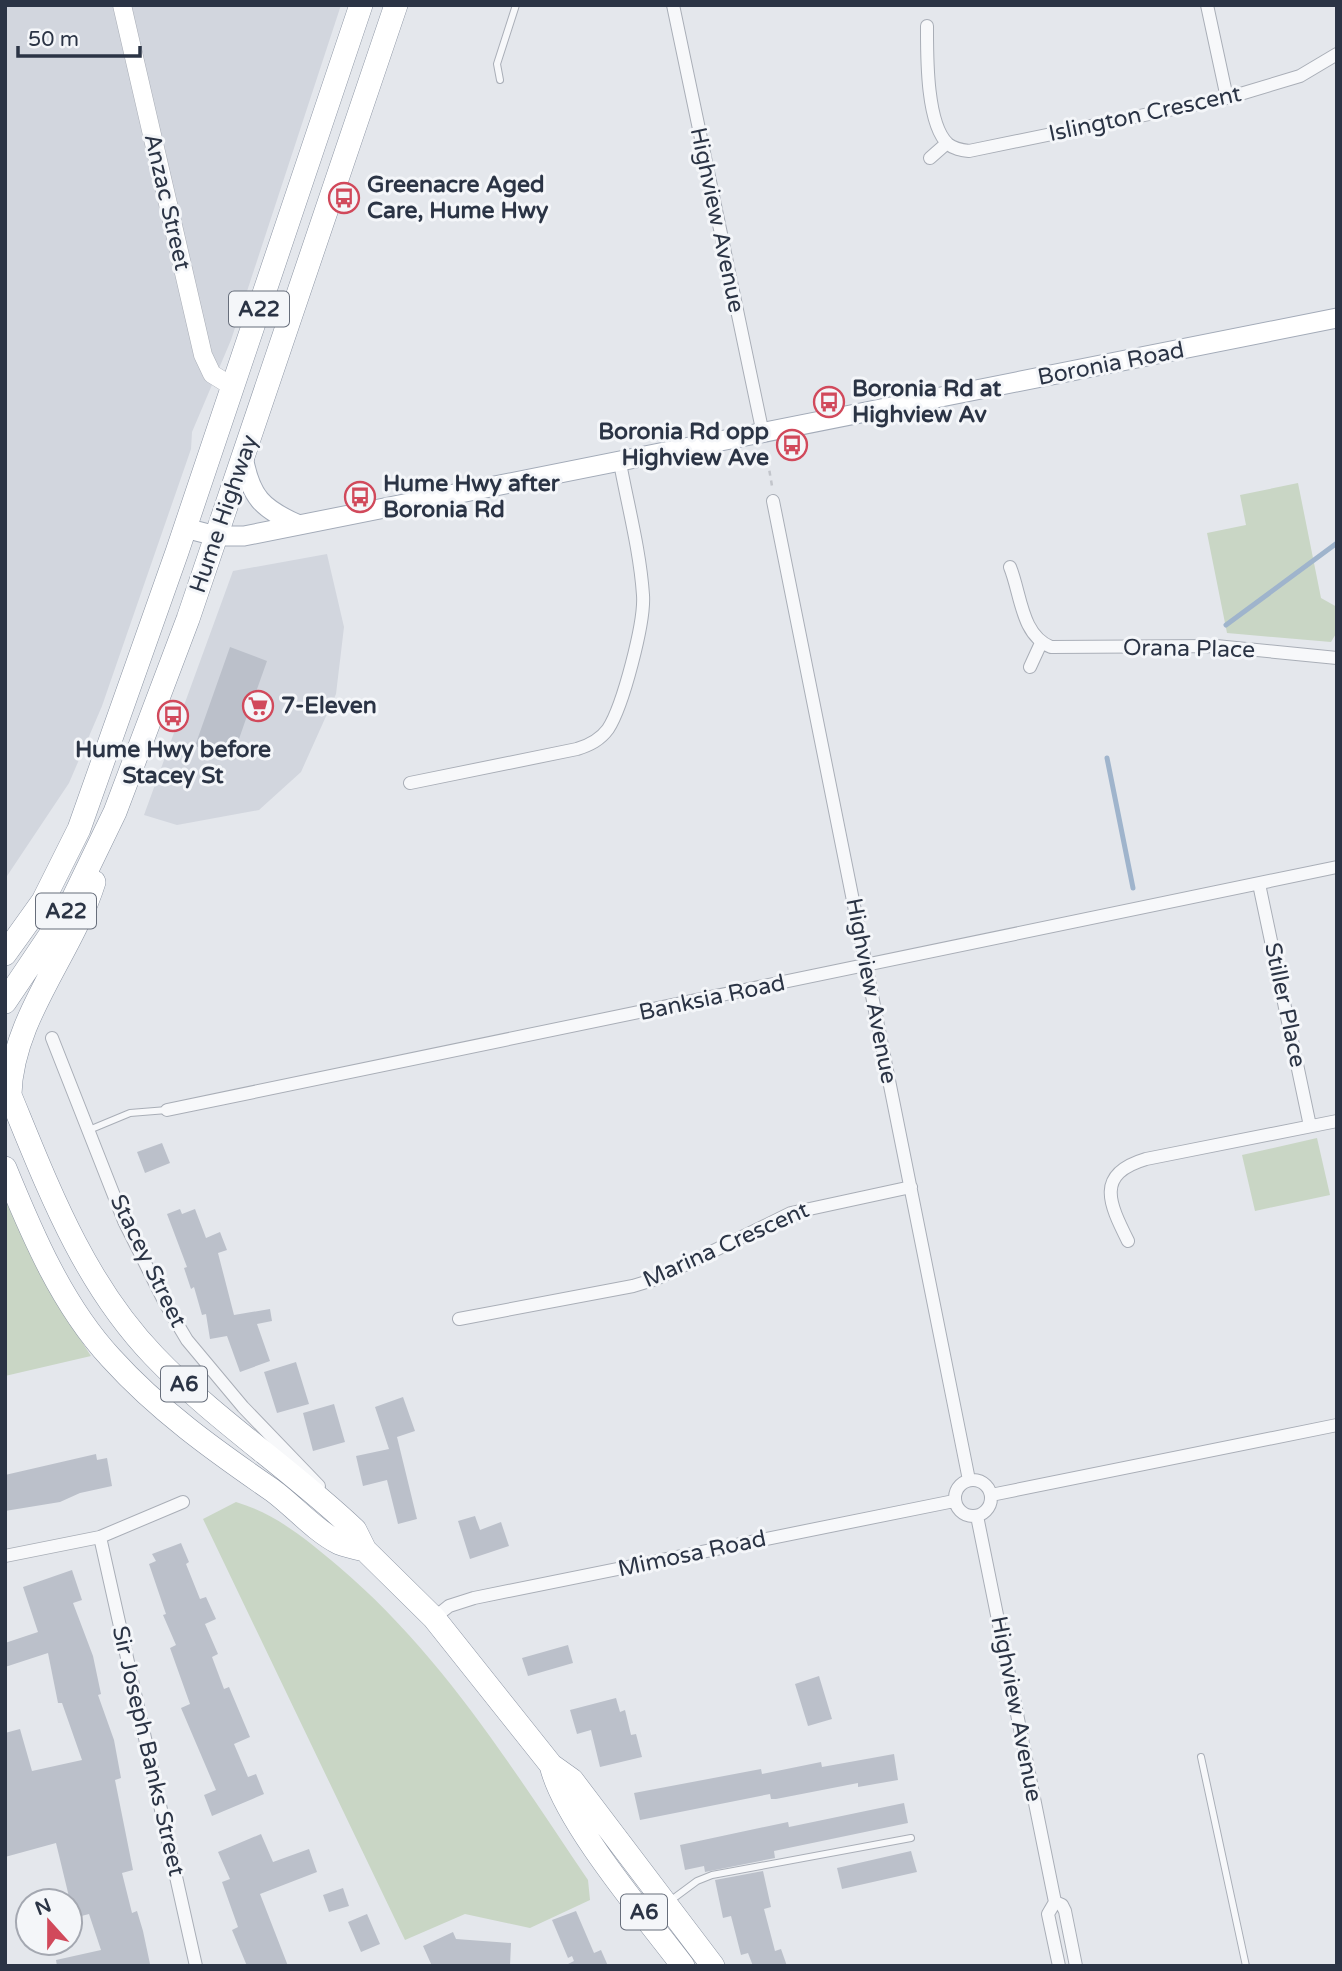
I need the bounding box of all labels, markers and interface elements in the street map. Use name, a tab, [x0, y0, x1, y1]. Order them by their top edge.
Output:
scale bar	[18, 14, 140, 58]
text: 50 m	[28, 27, 79, 52]
street label: Islington Crescent	[1046, 80, 1244, 148]
street label: Highview Avenue	[684, 125, 750, 315]
street label: Anzac Street	[138, 131, 196, 273]
place label: Greenacre Aged Care, Hume Hwy	[367, 171, 549, 225]
bus stop icon: Greenacre Aged Care, Hume Hwy	[327, 181, 361, 215]
road number: A22	[229, 292, 289, 326]
street label: Boronia Road	[1035, 336, 1187, 392]
place label: Boronia Rd at Highview Av	[852, 375, 1001, 429]
bus stop icon: Boronia Rd at Highview Av	[812, 385, 846, 419]
place label: Boronia Rd opp Highview Ave	[598, 418, 769, 472]
bus stop icon: Boronia Rd opp Highview Ave	[775, 428, 809, 462]
street label: Hume Highway	[184, 431, 264, 597]
place label: Hume Hwy after Boronia Rd	[383, 470, 561, 524]
bus stop icon: Hume Hwy after Boronia Rd	[343, 480, 377, 514]
street label: Orana Place	[1123, 634, 1255, 664]
supermarket icon: 7-Eleven	[241, 689, 275, 723]
place label: 7-Eleven	[281, 692, 377, 720]
bus stop icon: Hume Hwy before Stacey St	[156, 699, 190, 733]
place label: Hume Hwy before Stacey St	[75, 736, 271, 790]
road number: A22	[36, 894, 96, 928]
street label: Highview Avenue	[839, 896, 903, 1086]
street label: Stiller Place	[1258, 940, 1312, 1070]
street label: Banksia Road	[636, 969, 788, 1027]
street label: Stacey Street	[104, 1190, 192, 1332]
street label: Marina Crescent	[639, 1196, 813, 1294]
road number: A6	[161, 1366, 207, 1402]
street label: Mimosa Road	[615, 1525, 769, 1583]
street label: Highview Avenue	[984, 1614, 1048, 1804]
street label: Sir Joseph Banks Street	[106, 1623, 190, 1879]
north arrow	[14, 1887, 84, 1957]
text: N	[32, 1894, 54, 1920]
road number: A6	[621, 1895, 667, 1930]

